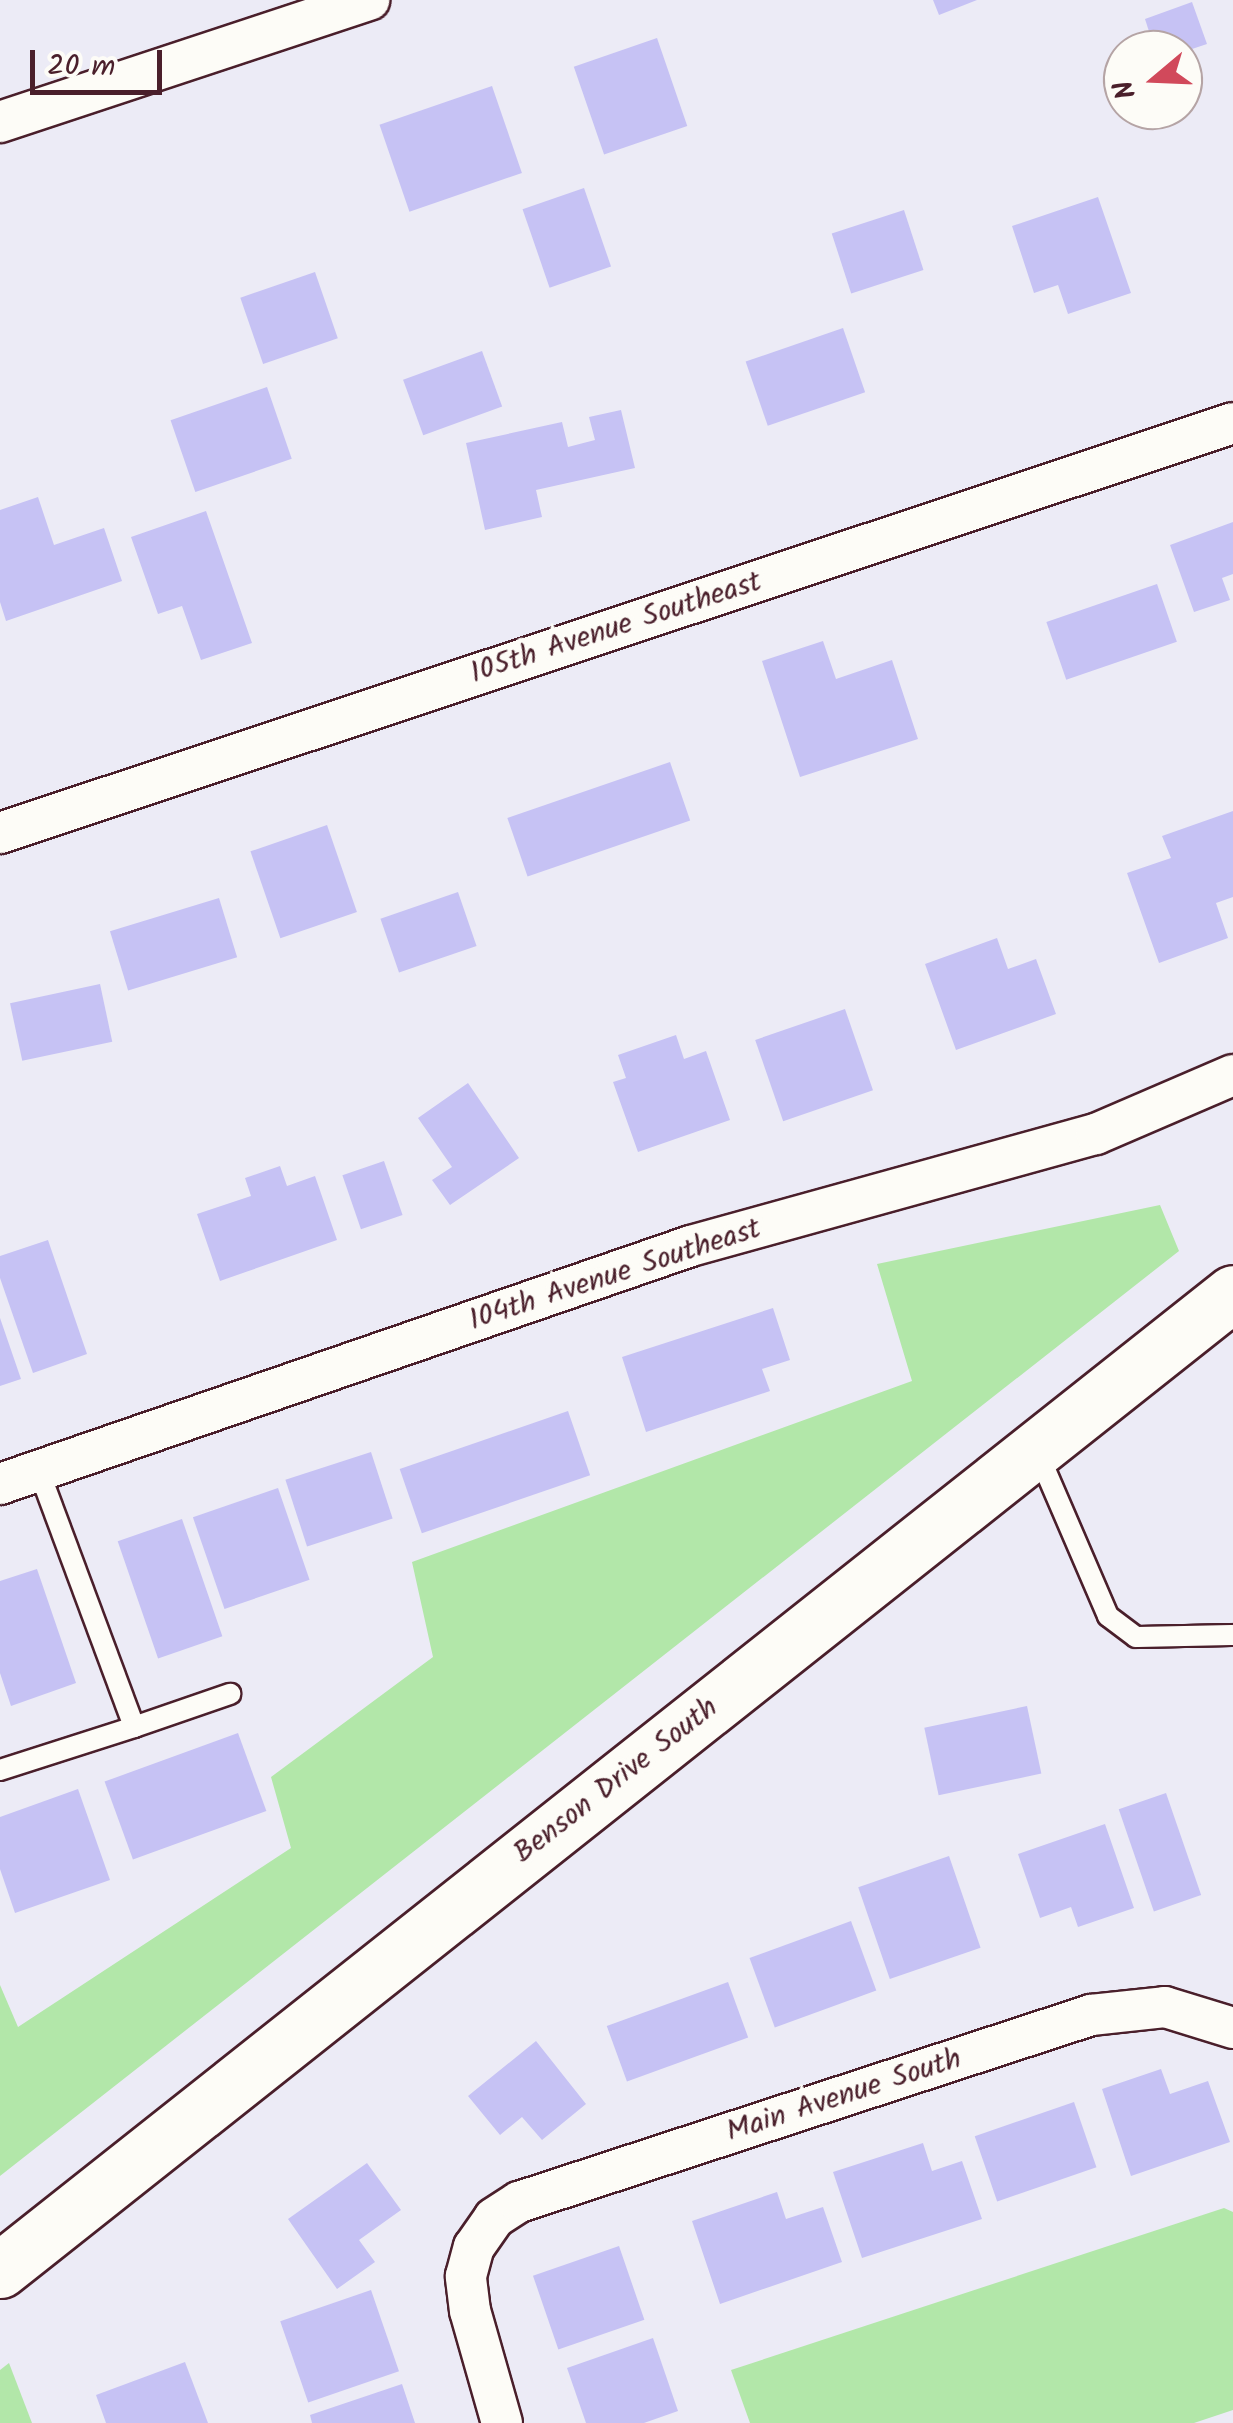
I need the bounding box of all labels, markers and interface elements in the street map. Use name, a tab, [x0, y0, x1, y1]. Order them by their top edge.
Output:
scale bar	[35, 30, 168, 92]
north arrow	[1103, 30, 1203, 130]
text: 20 m	[47, 43, 115, 91]
text: N	[1102, 74, 1150, 105]
street label: 105th Avenue Southeast	[466, 564, 766, 692]
street label: 104th Avenue Southeast	[465, 1211, 765, 1339]
street label: Benson Drive South	[507, 1690, 725, 1872]
street label: Main Avenue South	[722, 2041, 966, 2151]

